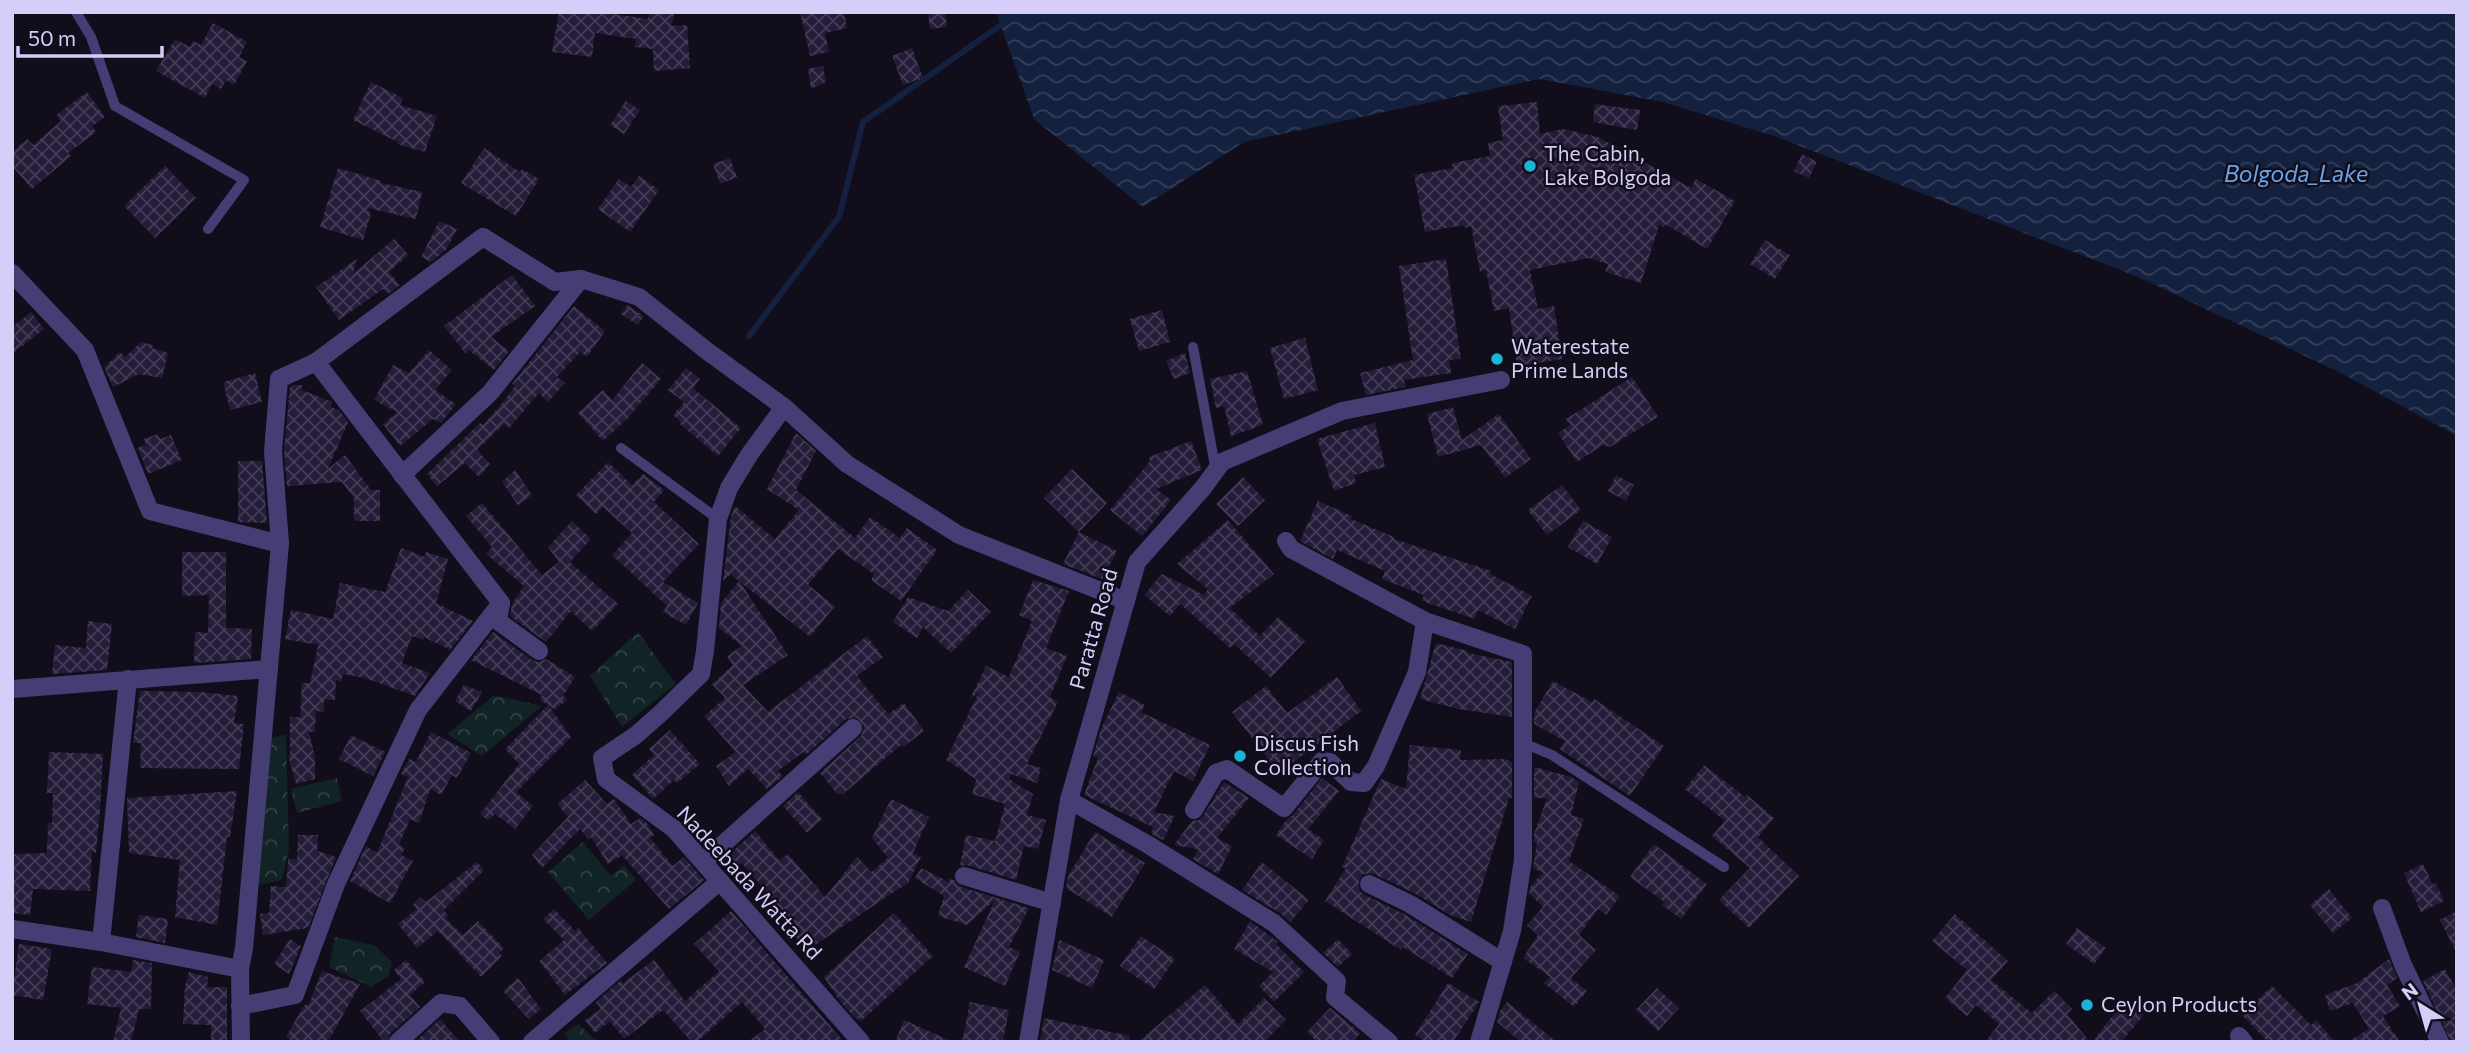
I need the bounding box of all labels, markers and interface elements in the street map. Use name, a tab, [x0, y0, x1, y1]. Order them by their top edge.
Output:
scale bar	[18, 14, 161, 58]
text: 50 m	[28, 25, 76, 50]
place label: The Cabin, Lake Bolgoda	[1544, 140, 1671, 189]
marker: The Cabin, Lake Bolgoda	[1522, 158, 1538, 174]
water label: Bolgoda_Lake	[2224, 159, 2368, 187]
place label: Waterestate Prime Lands	[1511, 333, 1630, 382]
marker: Waterestate Prime Lands	[1489, 351, 1505, 367]
street label: Paratta Road	[1063, 565, 1122, 692]
place label: Discus Fish Collection	[1254, 730, 1359, 779]
marker: Discus Fish Collection	[1232, 748, 1248, 764]
street label: Nadeebada Watta Rd	[673, 800, 828, 964]
north arrow	[2385, 970, 2455, 1040]
text: N	[2397, 978, 2422, 1005]
place label: Ceylon Products	[2101, 991, 2257, 1016]
marker: Ceylon Products	[2079, 997, 2095, 1013]

